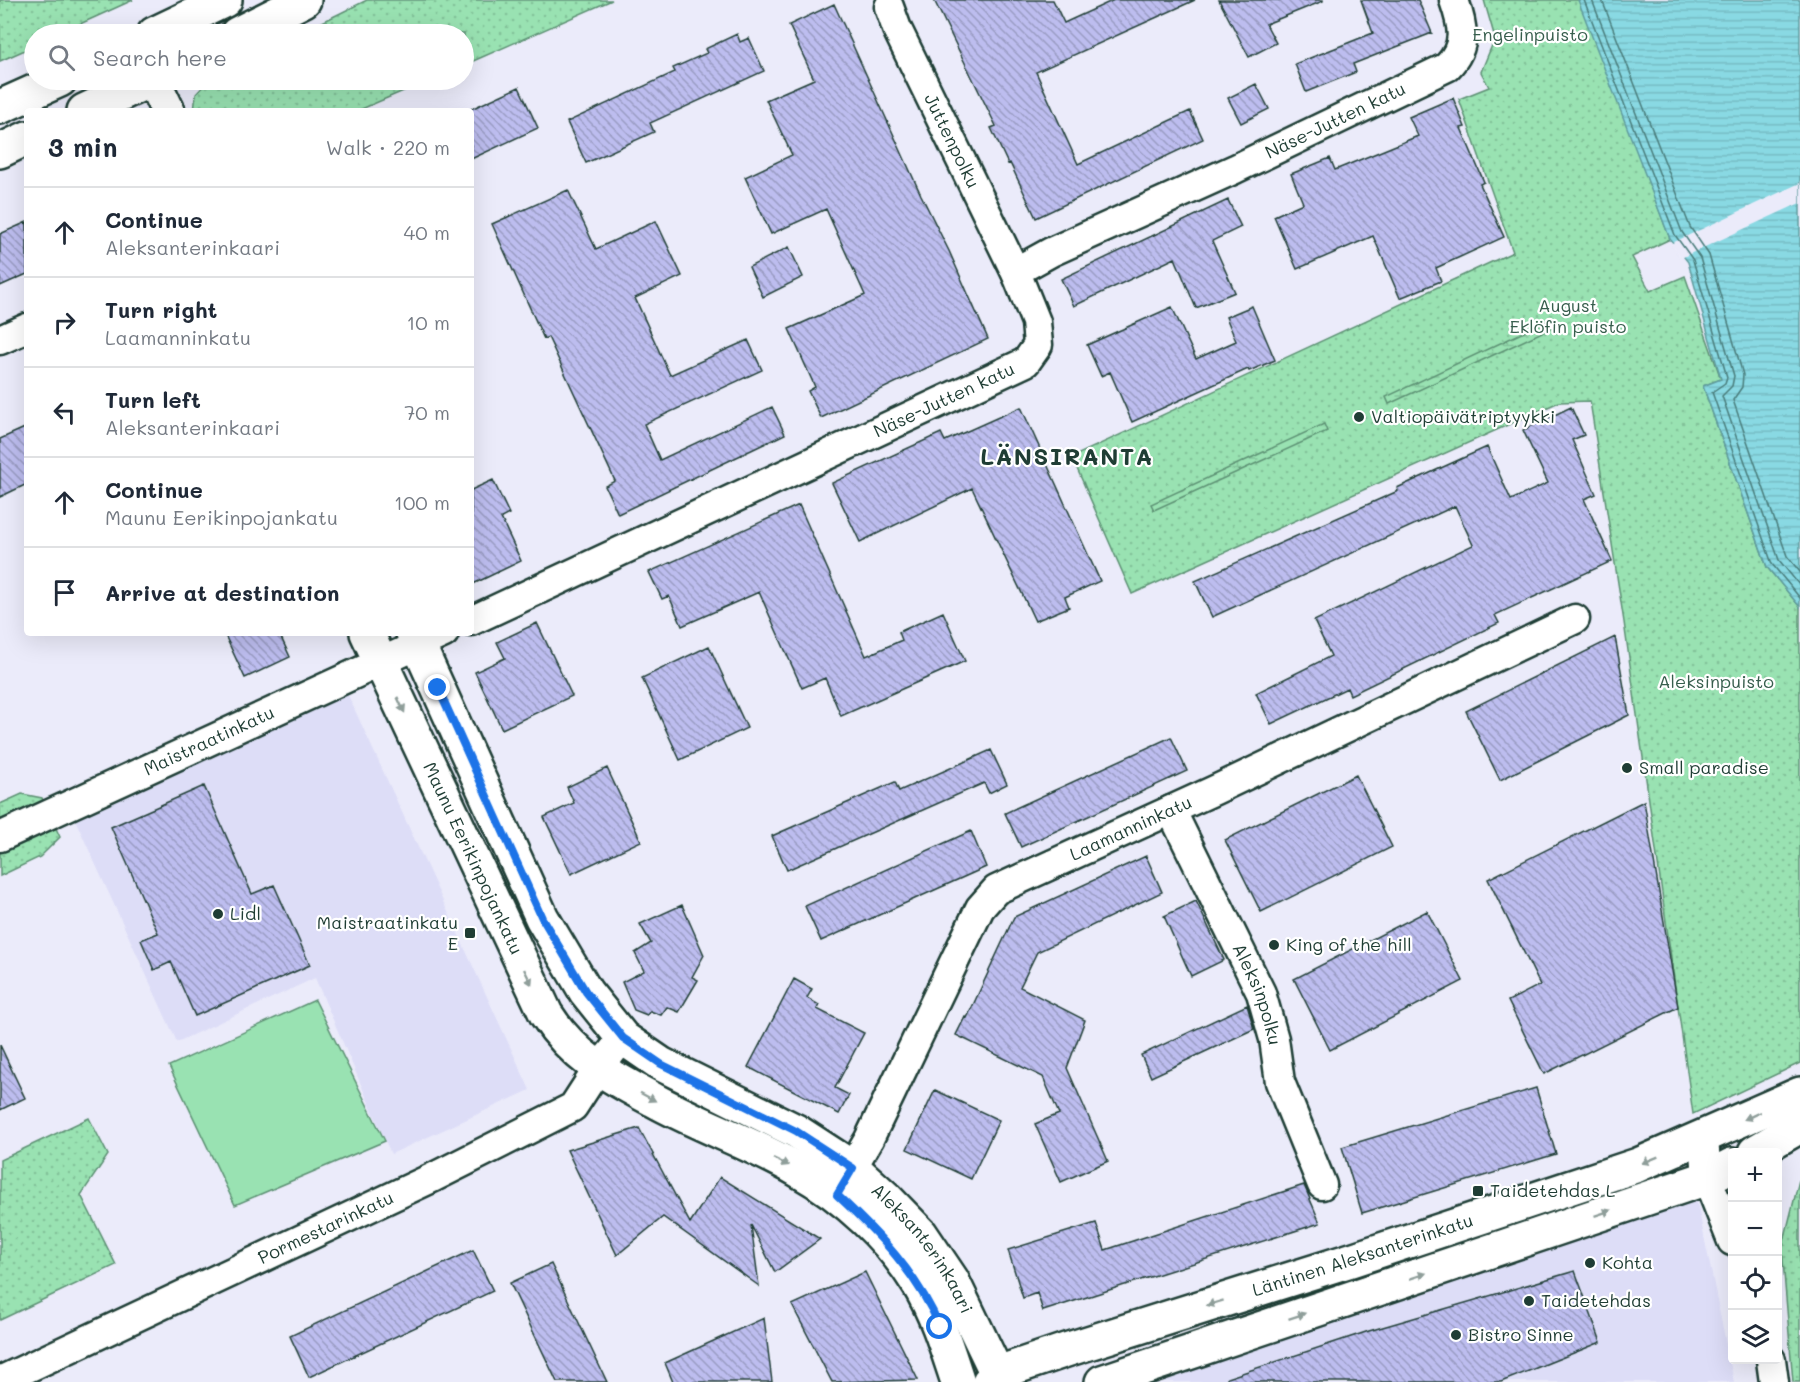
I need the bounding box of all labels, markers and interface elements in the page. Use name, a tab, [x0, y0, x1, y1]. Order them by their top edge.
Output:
park label: Engelinpuisto	[1472, 22, 1588, 46]
search box	[24, 24, 474, 90]
icon: search	[45, 41, 78, 74]
text: Search here	[93, 43, 227, 72]
street label: Näse-Jutten katu	[1261, 76, 1409, 164]
street label: Juttenpolku	[919, 89, 986, 192]
text: 3 min	[48, 130, 117, 164]
text: Walk · 220 m	[326, 134, 450, 160]
text: Continue	[105, 205, 203, 234]
icon: ahead	[48, 216, 81, 249]
text: 40 m	[404, 219, 450, 245]
text: Aleksanterinkaari	[105, 234, 280, 260]
park label: August Eklöfin puisto	[1509, 293, 1627, 338]
text: Turn right	[105, 295, 217, 324]
icon: right	[48, 306, 81, 339]
text: 10 m	[406, 309, 450, 335]
text: Laamanninkatu	[105, 324, 251, 350]
street label: Näse-Jutten katu	[869, 356, 1018, 443]
text: Turn left	[105, 385, 201, 414]
icon: left	[48, 396, 81, 429]
text: 70 m	[404, 399, 450, 425]
place label: Valtiopäivätriptyykki	[1371, 404, 1555, 428]
marker: Valtiopäivätriptyykki	[1352, 410, 1366, 424]
text: Aleksanterinkaari	[105, 414, 280, 440]
district label: LÄNSIRANTA	[980, 440, 1154, 471]
text: Continue	[105, 475, 203, 504]
icon: ahead	[48, 486, 81, 519]
text: 100 m	[394, 489, 450, 515]
text: Maunu Eerikinpojankatu	[105, 504, 338, 530]
icon: arrive	[48, 576, 81, 609]
text: Arrive at destination	[105, 578, 340, 607]
park label: Aleksinpuisto	[1658, 669, 1774, 693]
route end	[424, 674, 450, 700]
one-way arrow	[396, 697, 405, 714]
street label: Maistraatinkatu	[139, 700, 278, 780]
place label: Small paradise	[1639, 755, 1769, 779]
street label: Maunu Eerikinpojankatu	[418, 758, 529, 958]
marker: Small paradise	[1620, 761, 1634, 775]
street label: Laamanninkatu	[1066, 789, 1195, 866]
place label: Lidl	[230, 901, 261, 925]
marker: Lidl	[211, 907, 225, 921]
place label: Maistraatinkatu E	[317, 910, 458, 955]
marker: Maistraatinkatu E	[463, 926, 477, 940]
place label: King of the hill	[1286, 932, 1412, 956]
marker: King of the hill	[1267, 938, 1281, 952]
street label: Aleksinpolku	[1227, 939, 1288, 1047]
one-way arrow	[524, 968, 533, 985]
one-way arrow	[640, 1092, 657, 1102]
one-way arrow	[1743, 1111, 1760, 1120]
map controls	[1728, 1148, 1782, 1364]
button: +	[1728, 1148, 1782, 1202]
one-way arrow	[1640, 1155, 1658, 1165]
one-way arrow	[773, 1157, 790, 1166]
street label: Aleksanterinkaari	[867, 1177, 979, 1317]
place label: Taidetehdas L	[1490, 1178, 1616, 1202]
marker: Taidetehdas L	[1471, 1184, 1485, 1198]
street label: Pormestarinkatu	[254, 1185, 397, 1269]
button: −	[1728, 1202, 1782, 1256]
street label: Läntinen Aleksanterinkatu	[1249, 1207, 1476, 1301]
one-way arrow	[1594, 1208, 1612, 1218]
place label: Kohta	[1602, 1250, 1653, 1274]
marker: Kohta	[1583, 1256, 1597, 1270]
button: locate	[1728, 1256, 1782, 1310]
one-way arrow	[1409, 1270, 1427, 1280]
place label: Taidetehdas	[1541, 1288, 1651, 1312]
marker: Taidetehdas	[1522, 1294, 1536, 1308]
one-way arrow	[1206, 1299, 1224, 1308]
button: layers	[1728, 1310, 1782, 1364]
one-way arrow	[1288, 1311, 1306, 1321]
route start	[926, 1313, 952, 1339]
place label: Bistro Sinne	[1468, 1322, 1574, 1346]
marker: Bistro Sinne	[1449, 1328, 1463, 1342]

